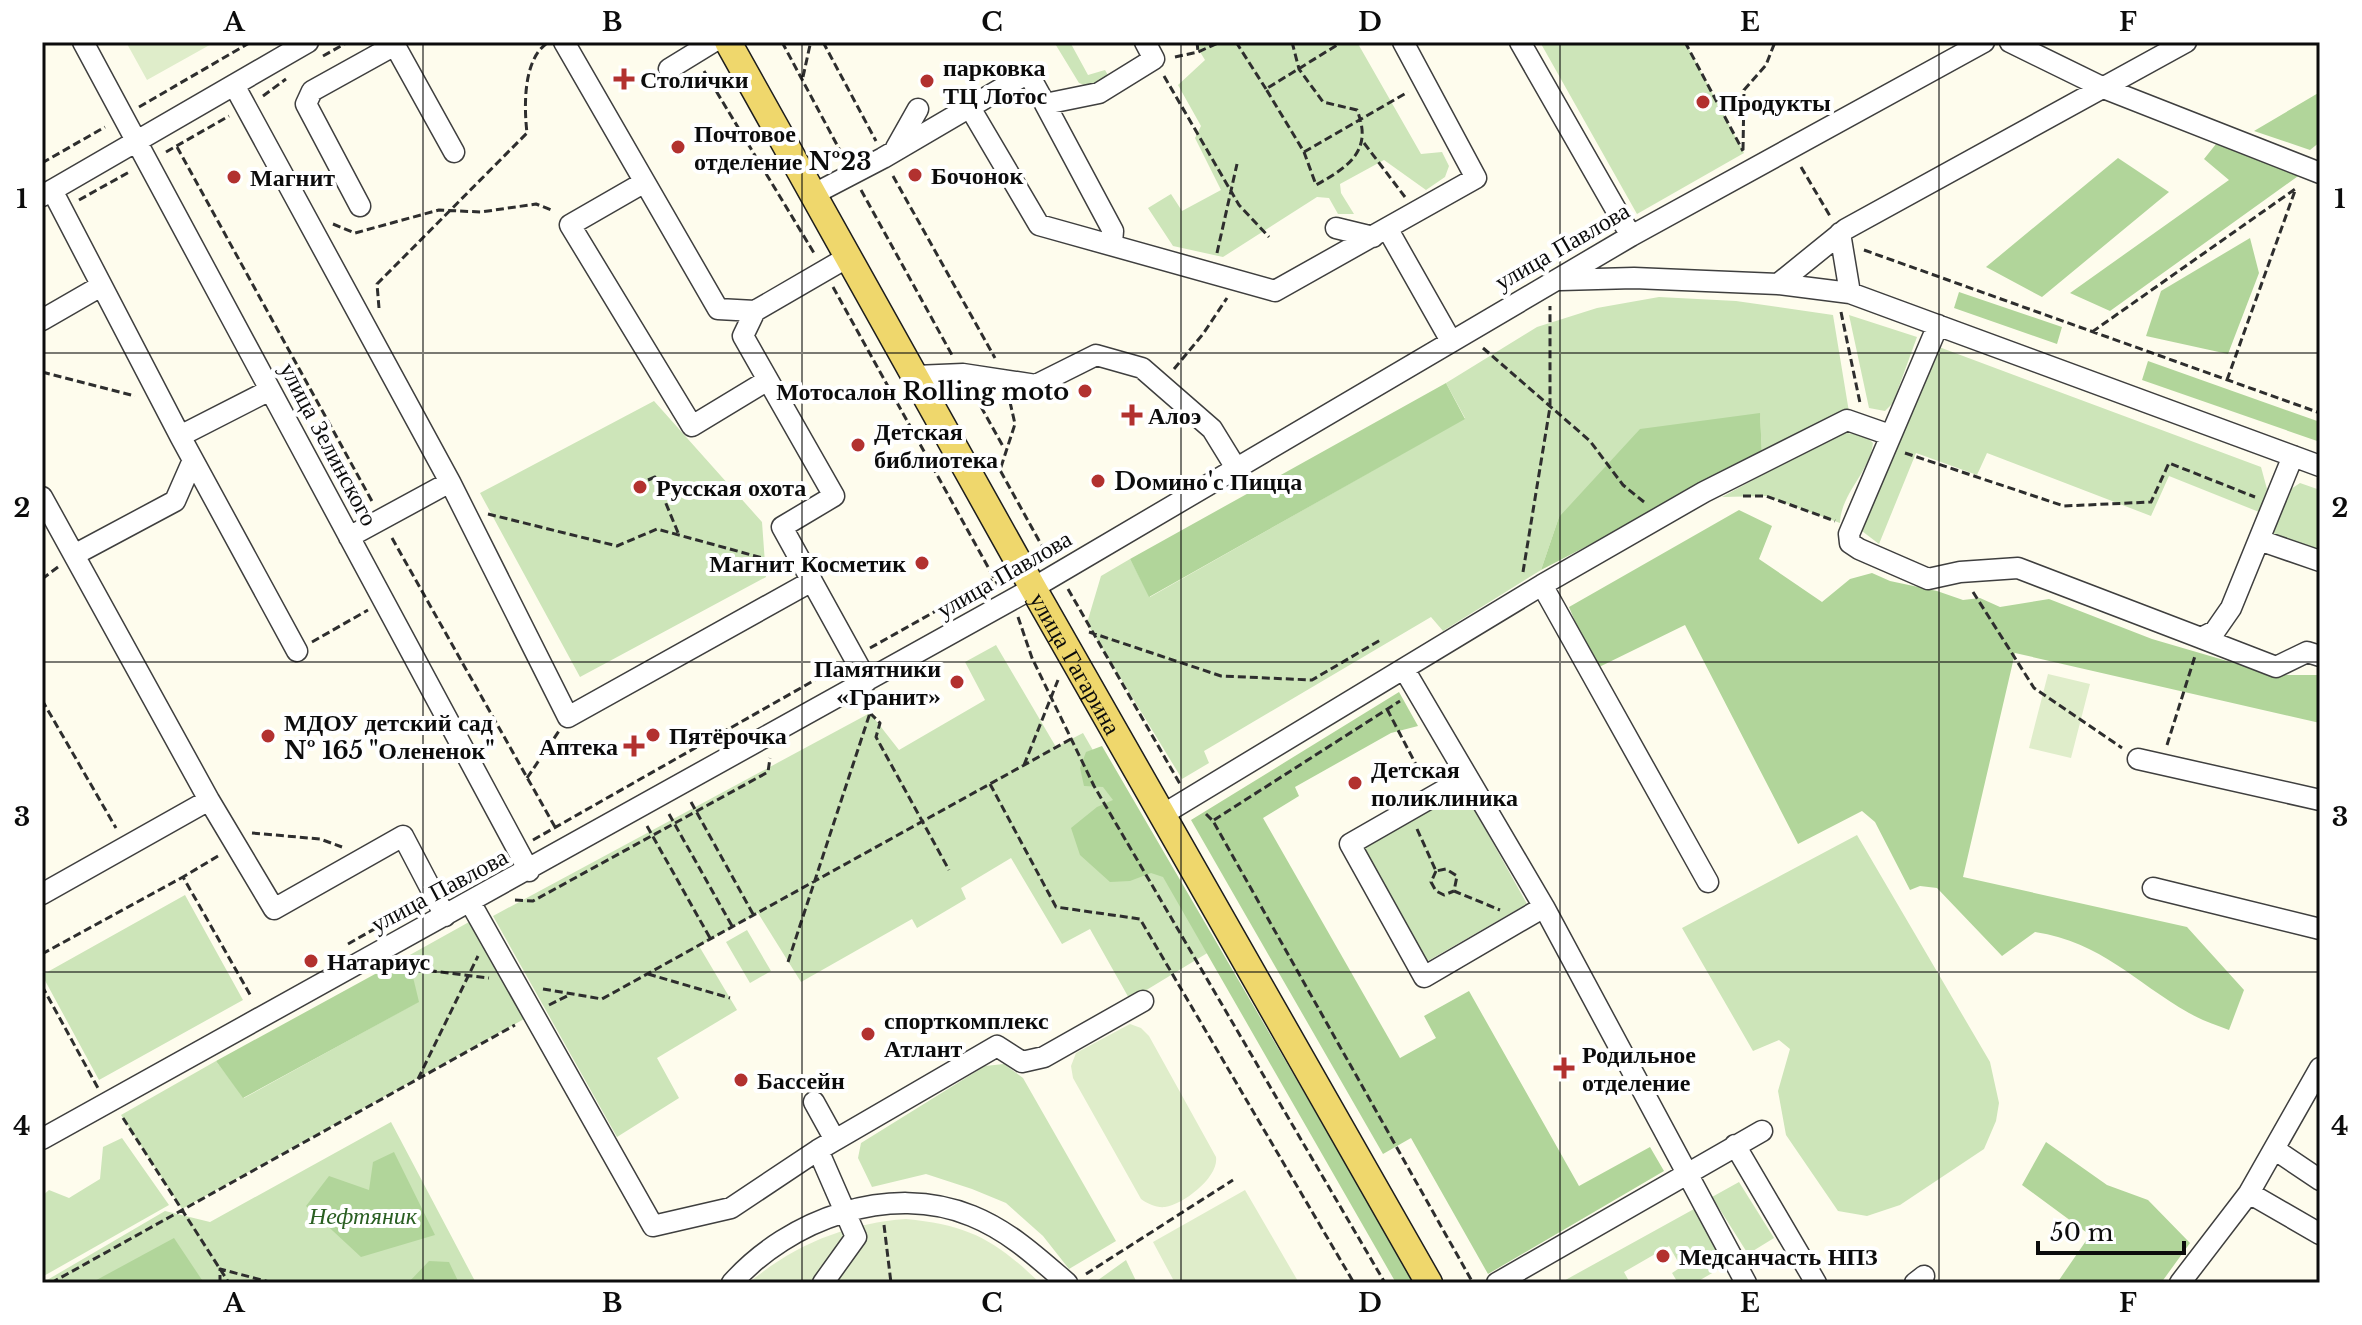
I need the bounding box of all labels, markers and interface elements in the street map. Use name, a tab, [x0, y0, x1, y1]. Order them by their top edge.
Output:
text: A	[222, 6, 245, 38]
text: B	[602, 6, 622, 38]
text: C	[981, 6, 1003, 38]
text: D	[1358, 6, 1382, 38]
text: E	[1740, 6, 1760, 38]
text: F	[2119, 6, 2137, 38]
place label: парковка ТЦ Лотос	[943, 53, 1048, 110]
place label: Столички	[640, 65, 749, 94]
marker: Столички	[615, 70, 633, 88]
marker: парковка ТЦ Лотос	[918, 72, 936, 90]
place label: Продукты	[1719, 88, 1831, 117]
marker: Продукты	[1694, 93, 1712, 111]
place label: Почтовое отделение №23	[694, 119, 871, 176]
marker: Почтовое отделение №23	[669, 138, 687, 156]
place label: Бочонок	[931, 161, 1024, 190]
place label: Магнит	[250, 163, 335, 192]
marker: Бочонок	[906, 166, 924, 184]
marker: Магнит	[225, 168, 243, 186]
text: 1	[16, 183, 28, 215]
text: 1	[2334, 183, 2346, 215]
street label: улица Павлова	[1489, 196, 1635, 296]
street label: улица Зелинского	[274, 357, 384, 531]
place label: Мотосалон Rolling moto	[776, 377, 1069, 406]
marker: Мотосалон Rolling moto	[1076, 382, 1094, 400]
place label: Алоэ	[1148, 401, 1201, 430]
marker: Алоэ	[1123, 406, 1141, 424]
place label: Детская библиотека	[874, 417, 998, 474]
marker: Детская библиотека	[849, 436, 867, 454]
place label: Doмино'с Пицца	[1114, 467, 1302, 496]
marker: Doмино'с Пицца	[1089, 472, 1107, 490]
place label: Русская охота	[656, 473, 806, 502]
marker: Русская охота	[631, 478, 649, 496]
text: 2	[14, 492, 30, 524]
text: 2	[2332, 492, 2348, 524]
street label: улица Павлова	[931, 524, 1077, 624]
place label: Магнит Косметик	[709, 549, 906, 578]
marker: Магнит Косметик	[913, 554, 931, 572]
street label: улица Гагарина	[1024, 587, 1128, 740]
place label: Памятники «Гранит»	[814, 654, 941, 711]
marker: Памятники «Гранит»	[948, 673, 966, 691]
place label: МДОУ детский сад № 165 "Олененок"	[284, 708, 495, 765]
place label: Пятёрочка	[669, 721, 787, 750]
marker: Пятёрочка	[644, 726, 662, 744]
marker: МДОУ детский сад № 165 "Олененок"	[259, 727, 277, 745]
place label: Аптека	[539, 732, 618, 761]
marker: Аптека	[625, 737, 643, 755]
place label: Детская поликлиника	[1371, 755, 1518, 812]
marker: Детская поликлиника	[1346, 774, 1364, 792]
text: 3	[14, 801, 30, 833]
text: 3	[2332, 801, 2348, 833]
street label: улица Павлова	[366, 842, 513, 938]
place label: Натариус	[327, 947, 431, 976]
marker: Натариус	[302, 952, 320, 970]
place label: спорткомплекс Атлант	[884, 1006, 1049, 1063]
marker: спорткомплекс Атлант	[859, 1025, 877, 1043]
place label: Родильное отделение	[1582, 1040, 1696, 1097]
marker: Родильное отделение	[1553, 1057, 1575, 1079]
place label: Бассейн	[757, 1066, 845, 1095]
marker: Бассейн	[732, 1071, 750, 1089]
text: 4	[13, 1110, 31, 1142]
text: 4	[2331, 1110, 2349, 1142]
park label: Нефтяник	[308, 1201, 418, 1230]
scale bar	[2038, 1205, 2184, 1255]
text: 50 m	[2050, 1218, 2114, 1247]
place label: Медсанчасть НПЗ	[1679, 1242, 1878, 1271]
marker: Медсанчасть НПЗ	[1654, 1247, 1672, 1265]
text: A	[222, 1287, 245, 1319]
text: B	[602, 1287, 622, 1319]
text: C	[981, 1287, 1003, 1319]
text: D	[1358, 1287, 1382, 1319]
text: E	[1740, 1287, 1760, 1319]
text: F	[2119, 1287, 2137, 1319]

